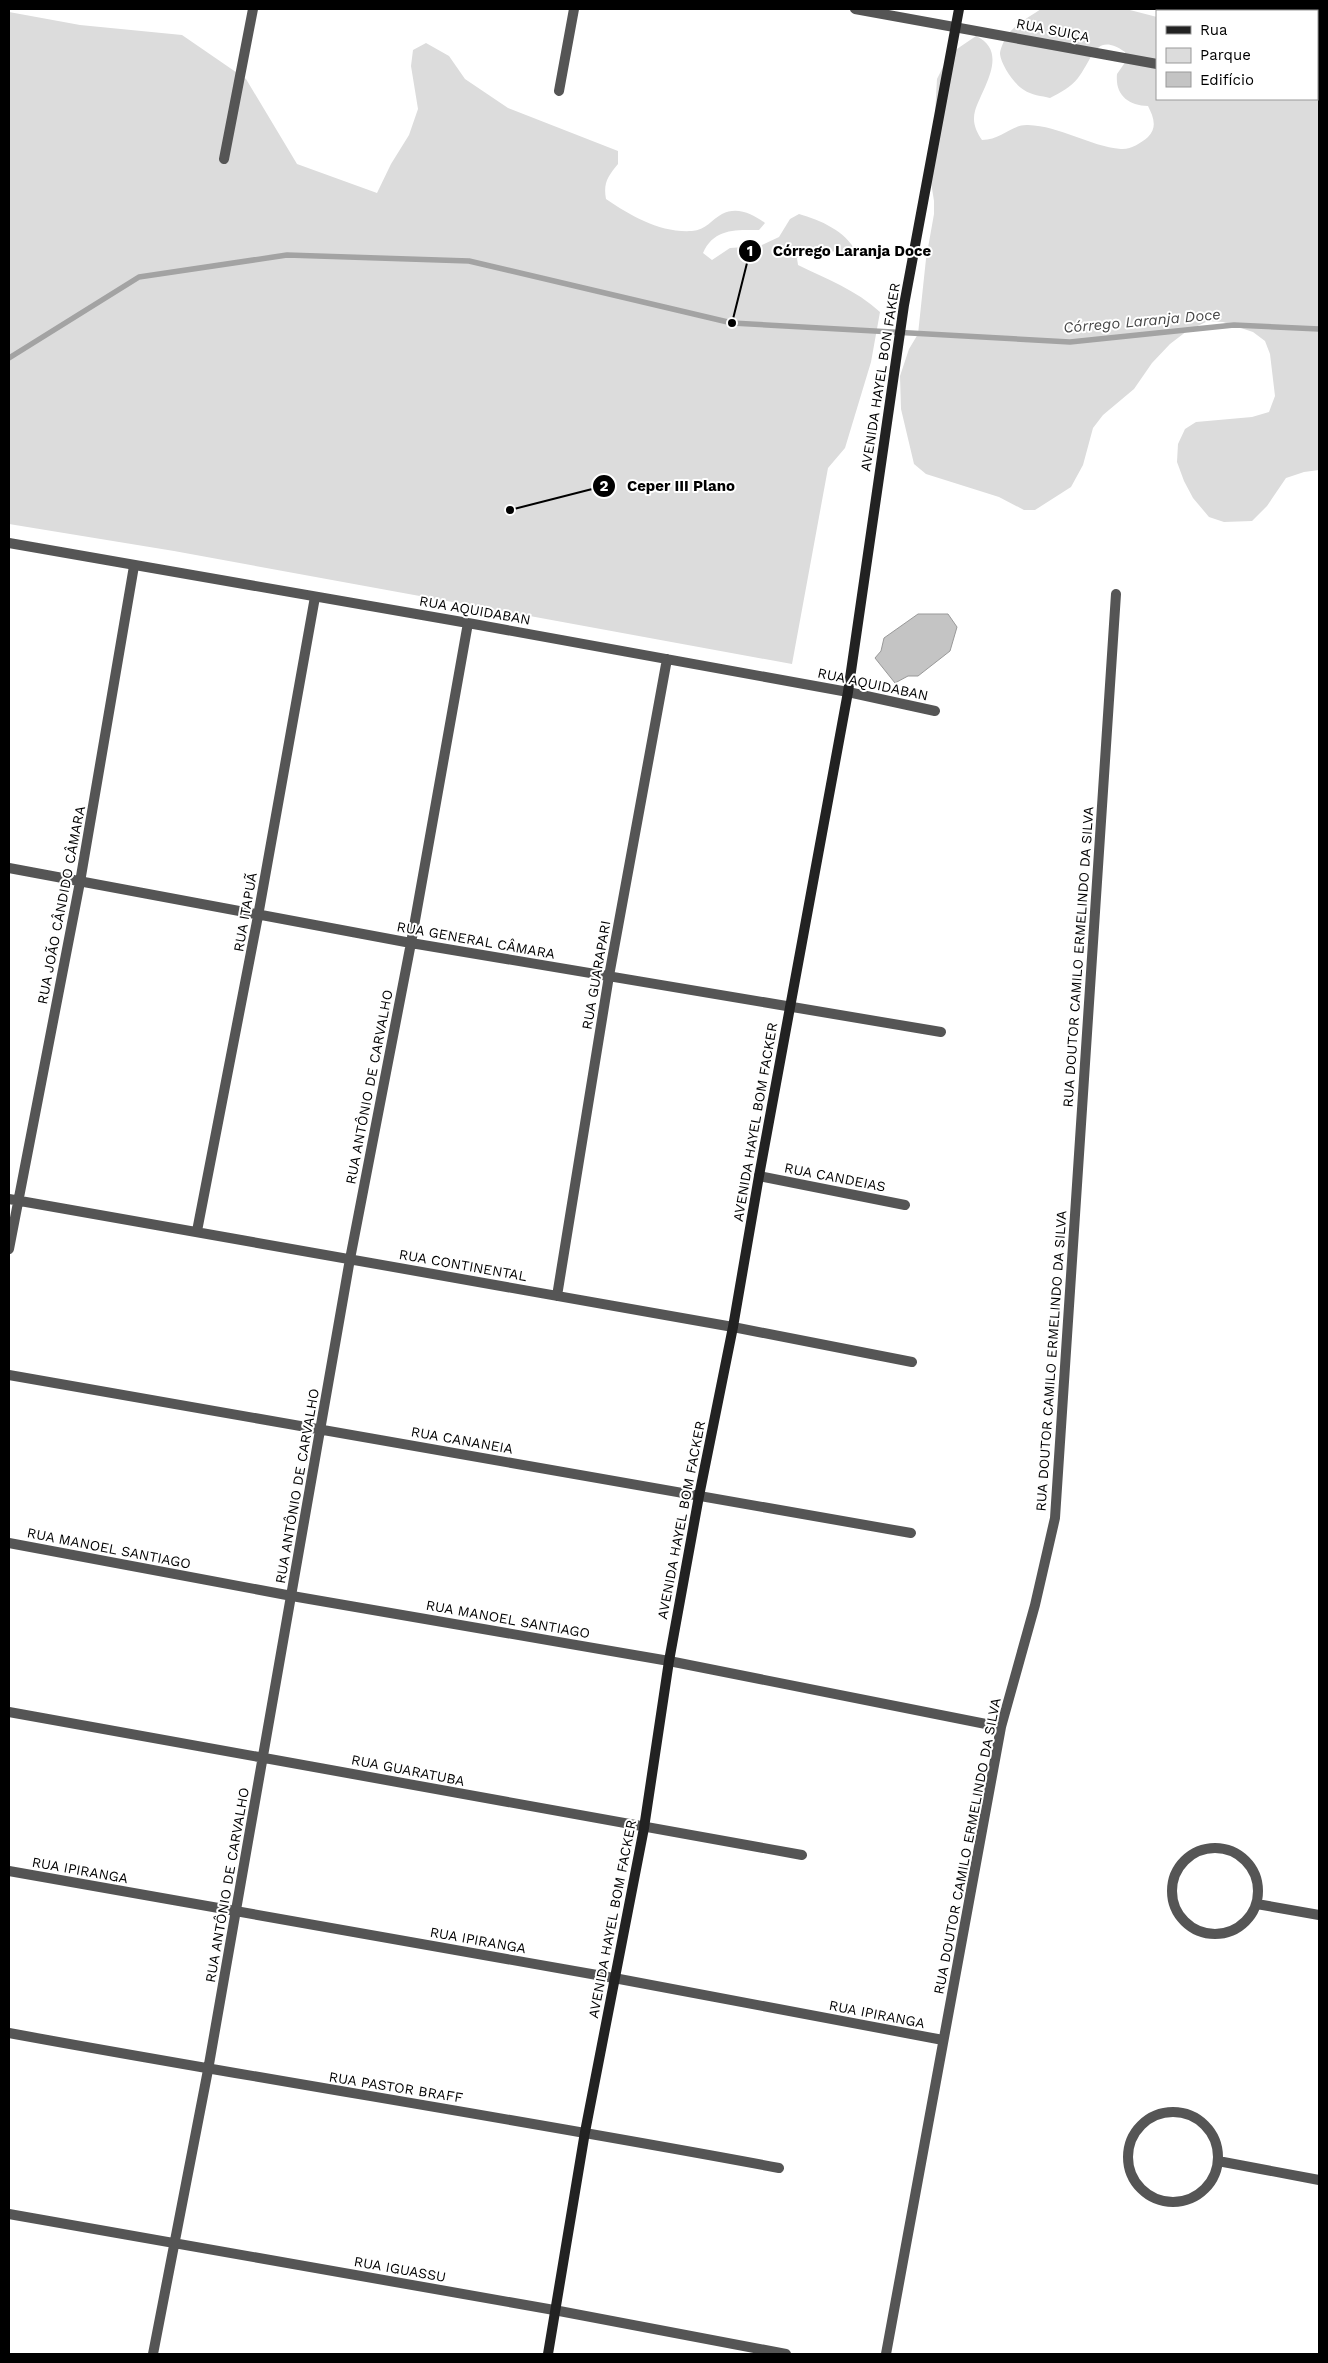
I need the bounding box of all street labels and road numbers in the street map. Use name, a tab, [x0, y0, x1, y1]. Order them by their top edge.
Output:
street label: RUA SUIÇA	[1015, 15, 1091, 45]
street label: AVENIDA HAYEL BON FAKER	[857, 281, 903, 473]
street label: RUA AQUIDABAN	[418, 592, 532, 628]
street label: RUA AQUIDABAN	[816, 664, 930, 704]
street label: RUA JOÃO CÂNDIDO CÂMARA	[34, 805, 88, 1005]
street label: RUA DOUTOR CAMILO ERMELINDO DA SILVA	[1059, 806, 1097, 1108]
street label: RUA ITAPUÃ	[230, 871, 260, 953]
street label: RUA GENERAL CÂMARA	[396, 918, 556, 962]
street label: RUA GUARAPARI	[579, 919, 613, 1031]
street label: RUA ANTÔNIO DE CARVALHO	[342, 988, 396, 1186]
street label: AVENIDA HAYEL BOM FACKER	[730, 1021, 780, 1223]
street label: RUA CANDEIAS	[783, 1159, 887, 1195]
street label: RUA DOUTOR CAMILO ERMELINDO DA SILVA	[1032, 1210, 1070, 1512]
street label: RUA CONTINENTAL	[398, 1246, 528, 1284]
street label: RUA ANTÔNIO DE CARVALHO	[272, 1387, 322, 1585]
street label: AVENIDA HAYEL BOM FACKER	[654, 1419, 708, 1621]
street label: RUA CANANEIA	[410, 1423, 514, 1457]
street label: RUA MANOEL SANTIAGO	[26, 1524, 192, 1572]
street label: RUA MANOEL SANTIAGO	[425, 1597, 591, 1641]
street label: RUA DOUTOR CAMILO ERMELINDO DA SILVA	[930, 1696, 1004, 1996]
street label: RUA GUARATUBA	[350, 1751, 466, 1789]
street label: RUA ANTÔNIO DE CARVALHO	[202, 1786, 252, 1984]
street label: AVENIDA HAYEL BOM FACKER	[585, 1818, 639, 2020]
street label: RUA IPIRANGA	[31, 1854, 129, 1886]
street label: RUA IPIRANGA	[429, 1924, 527, 1956]
street label: RUA IPIRANGA	[828, 1997, 926, 2031]
street label: RUA PASTOR BRAFF	[328, 2069, 464, 2105]
street label: RUA IGUASSU	[353, 2253, 447, 2285]

